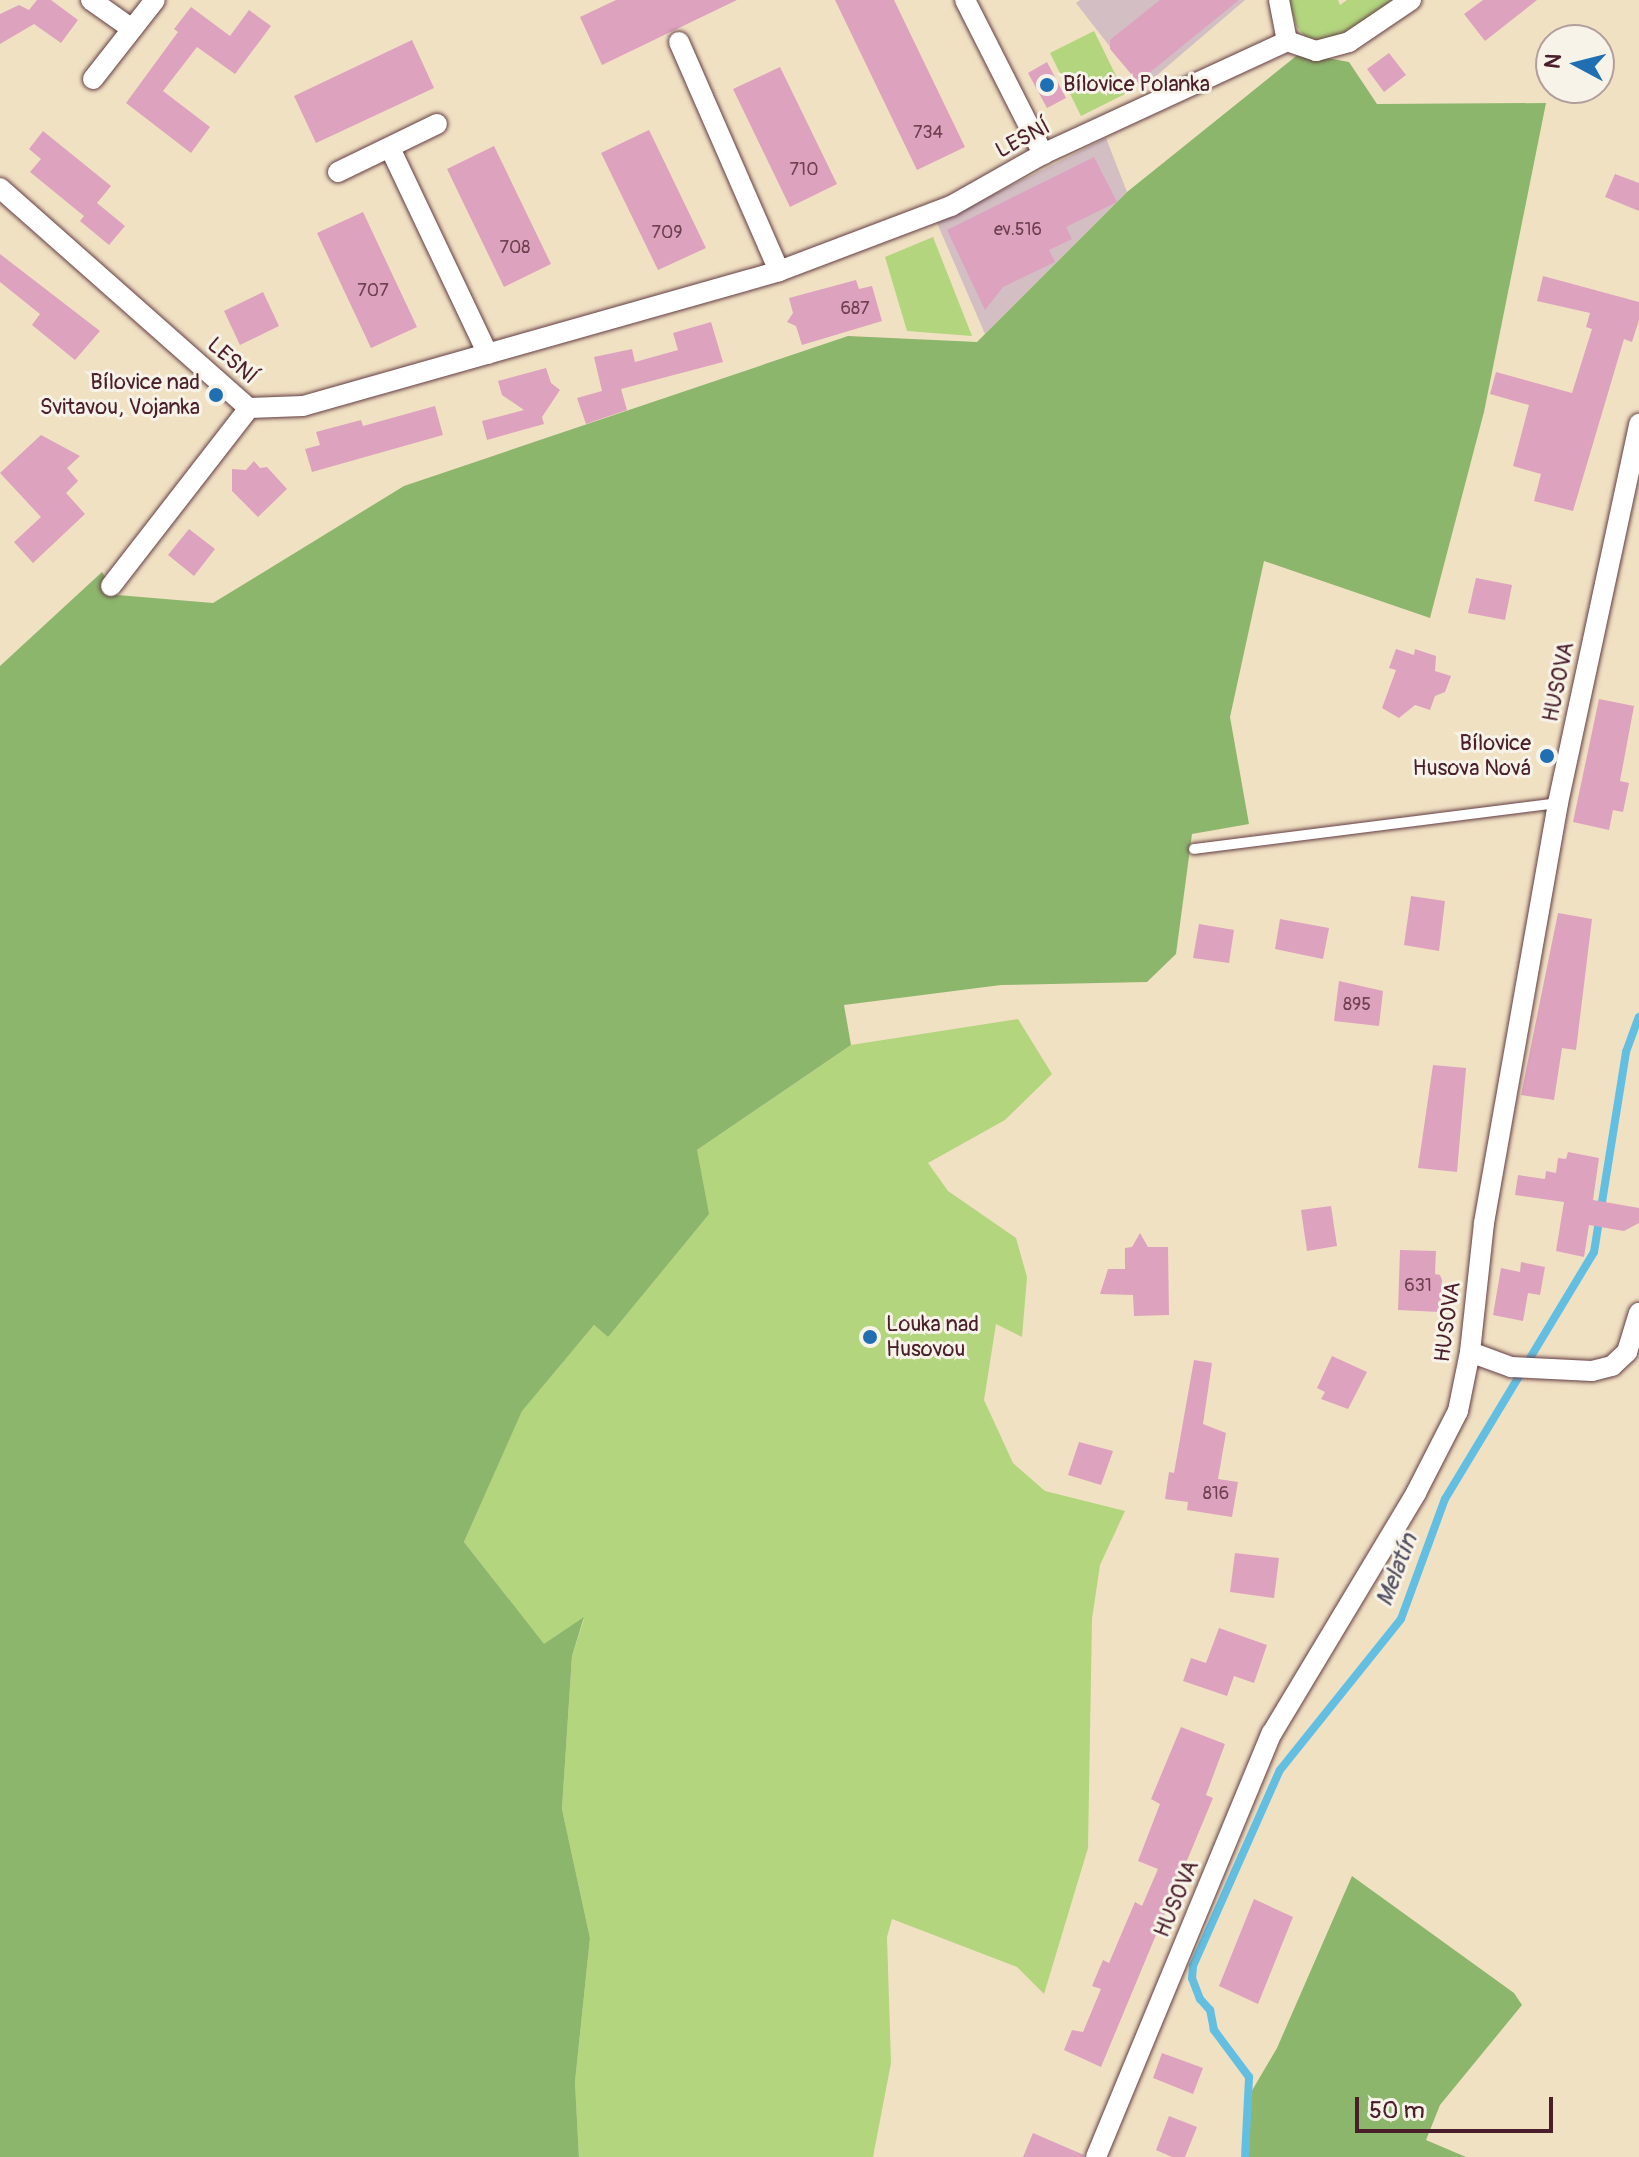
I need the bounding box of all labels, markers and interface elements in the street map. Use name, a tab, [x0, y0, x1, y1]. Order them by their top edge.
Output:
north arrow	[1535, 24, 1615, 104]
text: N	[1538, 52, 1568, 70]
place label: Bílovice Polanka	[1063, 72, 1210, 98]
marker: Bílovice Polanka	[1038, 76, 1056, 94]
street label: LESNÍ	[991, 114, 1055, 164]
house number: 734	[913, 122, 943, 144]
house number: 710	[790, 159, 818, 181]
house number: ev.516	[994, 219, 1042, 241]
house number: 709	[651, 222, 683, 244]
house number: 708	[500, 237, 530, 259]
house number: 707	[357, 280, 389, 302]
house number: 687	[840, 298, 870, 320]
street label: LESNÍ	[202, 332, 262, 390]
place label: Bílovice nad Svitavou, Vojanka	[40, 369, 200, 420]
marker: Bílovice nad Svitavou, Vojanka	[207, 386, 225, 404]
street label: HUSOVA	[1538, 640, 1580, 724]
place label: Bílovice Husova Nová	[1413, 730, 1531, 782]
marker: Bílovice Husova Nová	[1538, 747, 1556, 765]
house number: 895	[1343, 994, 1371, 1016]
house number: 631	[1404, 1275, 1432, 1297]
street label: HUSOVA	[1429, 1280, 1467, 1364]
place label: Louka nad Husovou	[886, 1311, 979, 1362]
marker: Louka nad Husovou	[861, 1328, 879, 1346]
house number: 816	[1203, 1483, 1229, 1505]
water label: Melatín	[1370, 1530, 1424, 1610]
street label: HUSOVA	[1149, 1857, 1205, 1941]
scale bar	[1359, 2081, 1557, 2131]
text: 50 m	[1369, 2096, 1425, 2125]

